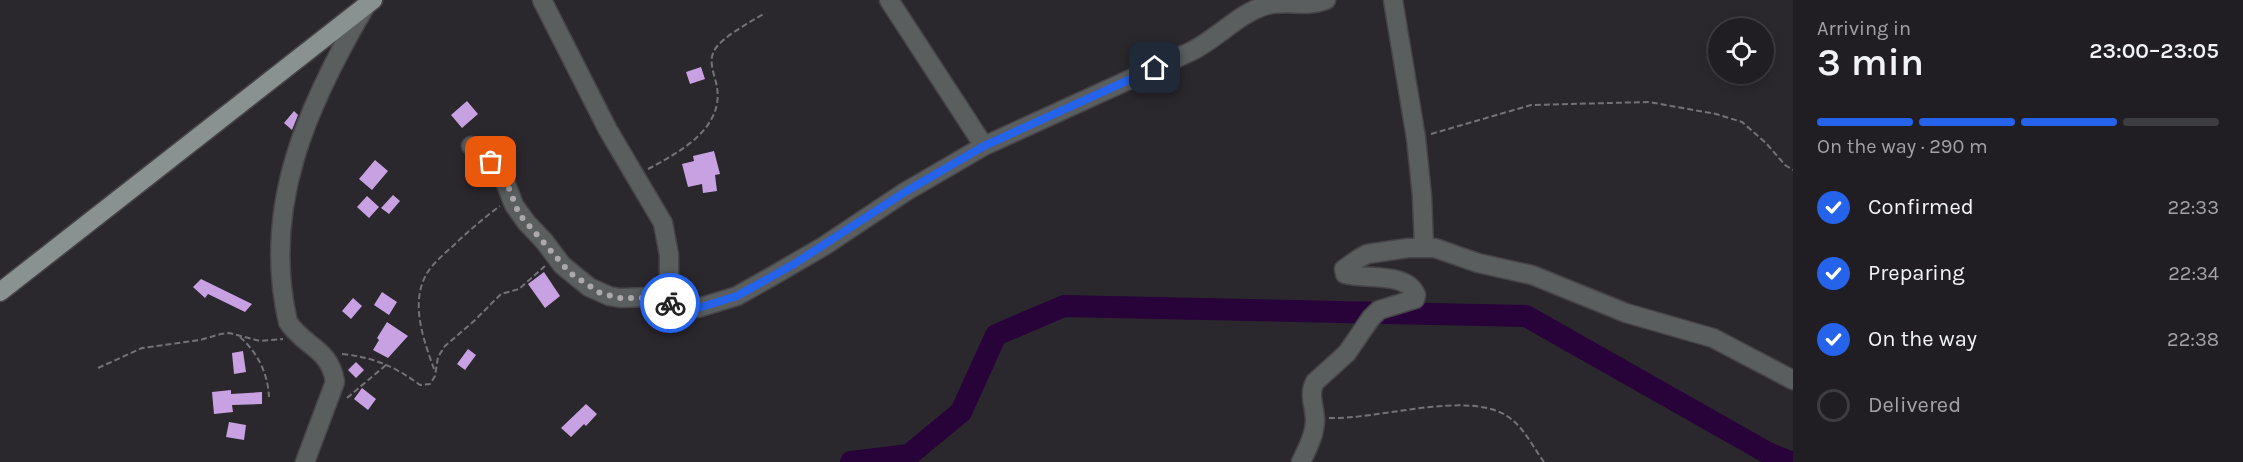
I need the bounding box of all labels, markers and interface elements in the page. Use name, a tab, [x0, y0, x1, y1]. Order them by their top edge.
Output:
text: Arriving in	[1817, 17, 1911, 40]
map controls	[1708, 18, 1774, 84]
button: locate	[1708, 18, 1774, 84]
text: 23:00–23:05	[2089, 38, 2219, 64]
text: 3 min	[1817, 39, 1924, 85]
pin	[1129, 42, 1180, 93]
icon: home	[1138, 51, 1171, 84]
text: On the way · 290 m	[1817, 135, 1988, 158]
pin	[465, 136, 516, 187]
icon: bag	[474, 145, 507, 178]
icon: check	[1817, 191, 1850, 224]
text: Confirmed	[1868, 194, 1974, 220]
text: 22:33	[2168, 196, 2219, 219]
icon: check	[1817, 257, 1850, 290]
text: Preparing	[1868, 260, 1965, 286]
text: 22:34	[2168, 262, 2219, 285]
courier	[640, 273, 700, 333]
icon: bike	[654, 287, 687, 320]
icon: check	[1817, 323, 1850, 356]
text: On the way	[1868, 326, 1977, 352]
text: 22:38	[2167, 328, 2219, 351]
text: Delivered	[1868, 392, 1961, 418]

